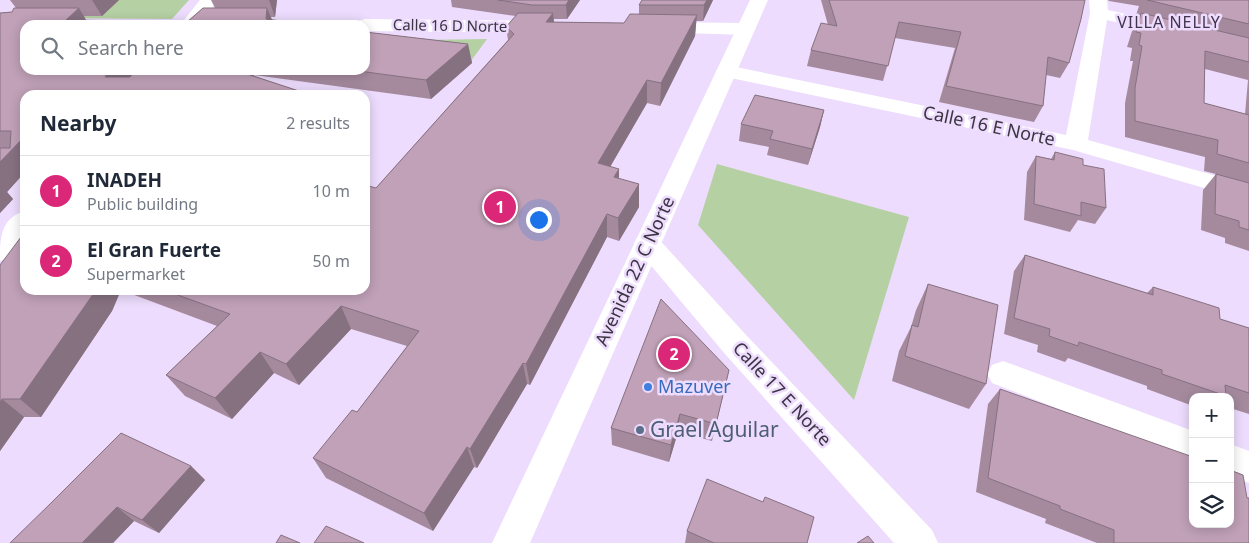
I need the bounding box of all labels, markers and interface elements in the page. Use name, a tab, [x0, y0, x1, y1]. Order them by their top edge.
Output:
district label: VILLA NELLY	[1117, 11, 1221, 33]
street label: Calle 16 D Norte	[393, 14, 507, 36]
search box	[20, 20, 370, 75]
icon: search	[38, 34, 66, 62]
text: Search here	[78, 35, 184, 61]
street label: Calle 16 E Norte	[921, 99, 1057, 151]
text: Nearby	[40, 109, 116, 137]
text: 2 results	[286, 112, 350, 134]
text: INADEH	[87, 167, 162, 193]
text: 1	[51, 180, 61, 202]
text: 10 m	[313, 180, 350, 202]
pin: 1	[484, 188, 516, 226]
street label: Avenida 22 C Norte	[589, 192, 679, 349]
text: Public building	[87, 193, 198, 215]
your location	[526, 207, 552, 233]
text: El Gran Fuerte	[87, 237, 221, 263]
text: 2	[51, 250, 61, 272]
text: 50 m	[313, 250, 350, 272]
text: Supermarket	[87, 263, 185, 285]
pin: 2	[658, 335, 690, 373]
street label: Calle 17 E Norte	[728, 336, 837, 451]
place label: Mazuver	[658, 374, 731, 398]
marker: Mazuver	[642, 381, 654, 393]
map controls	[1189, 393, 1234, 528]
button: +	[1189, 393, 1234, 438]
place label: Grael Aguilar	[650, 415, 779, 443]
marker: Grael Aguilar	[634, 424, 646, 436]
button: −	[1189, 438, 1234, 483]
button: layers	[1189, 483, 1234, 528]

